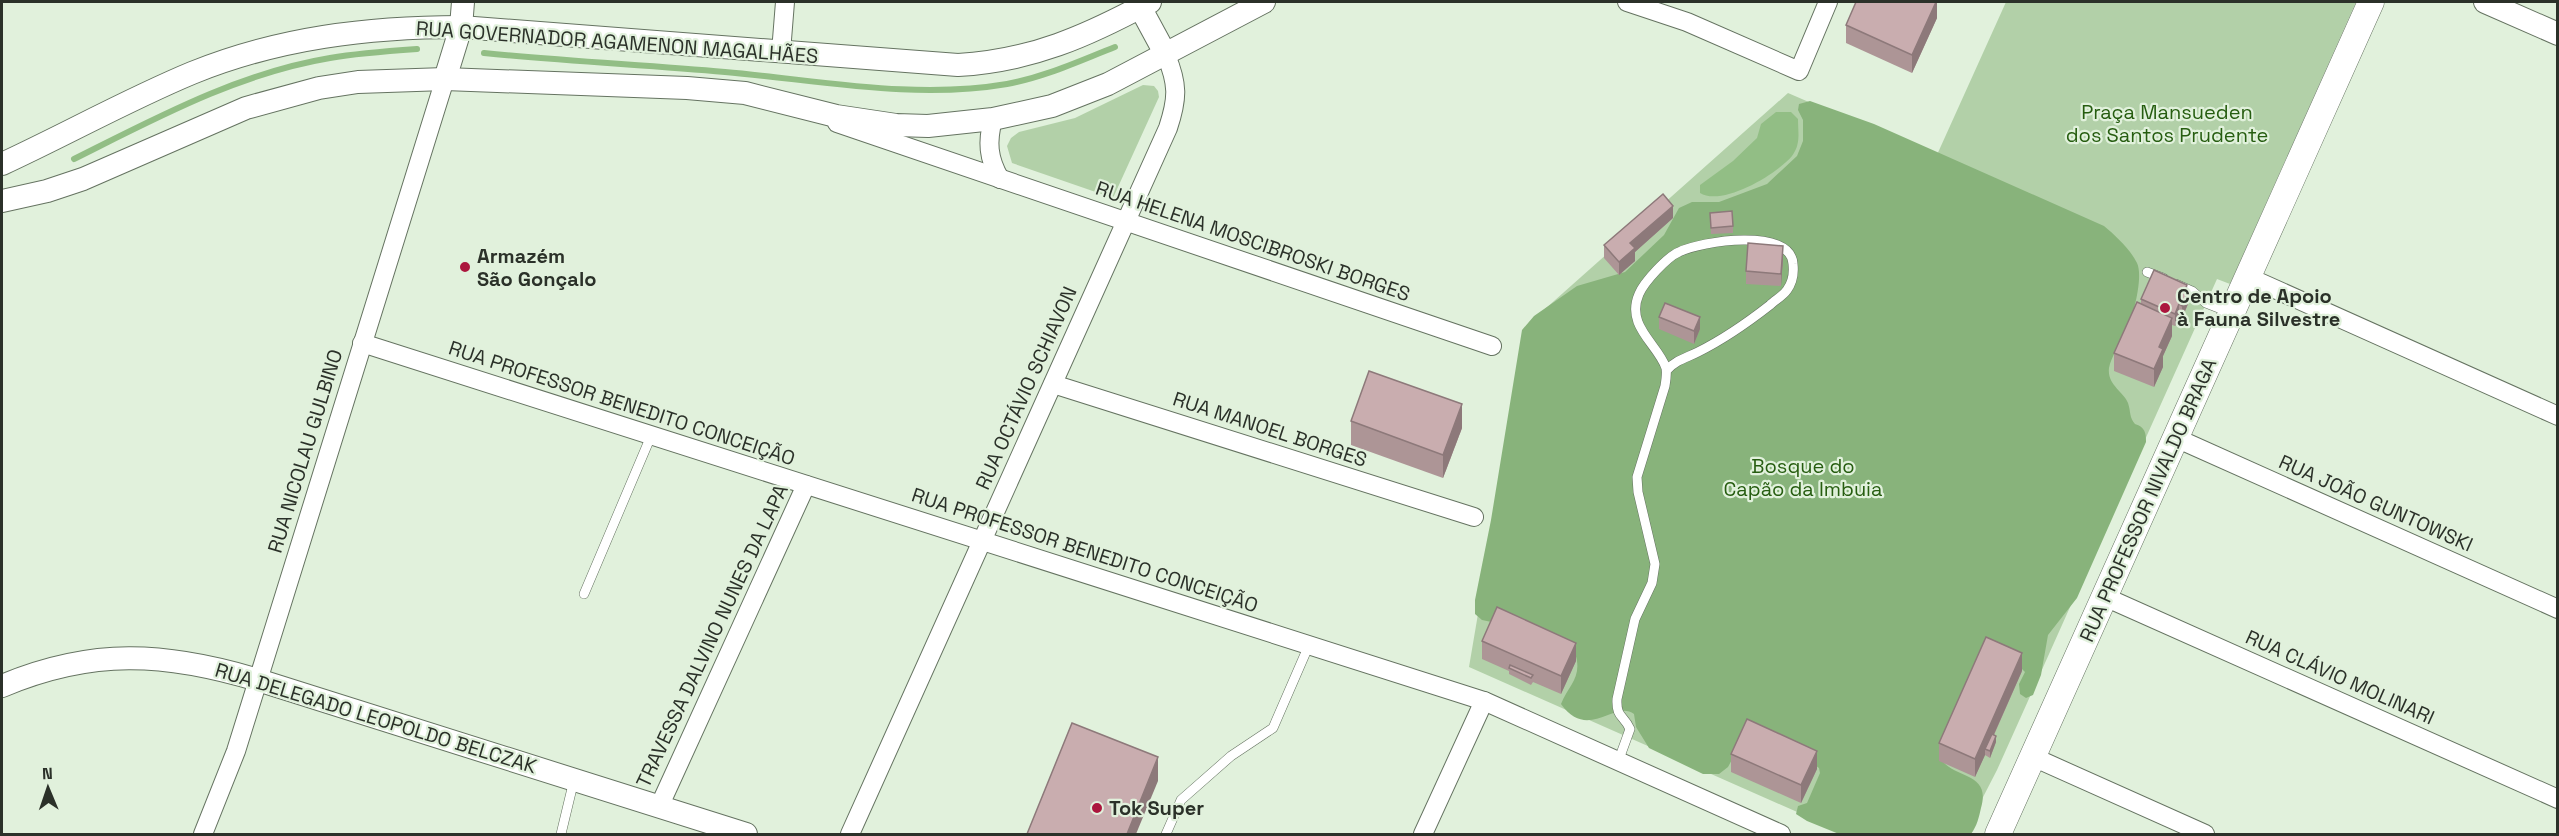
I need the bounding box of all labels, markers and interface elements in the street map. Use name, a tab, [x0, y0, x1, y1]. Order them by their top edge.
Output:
street label: RUA GOVERNADOR AGAMENON MAGALHÃES	[415, 15, 819, 69]
park label: Praça Mansueden dos Santos Prudente	[2066, 99, 2268, 148]
street label: RUA HELENA MOSCIBROSKI BORGES	[1092, 175, 1414, 307]
place label: Armazém São Gonçalo	[477, 243, 596, 292]
marker: Armazém São Gonçalo	[458, 260, 472, 274]
street label: RUA OCTÁVIO SCHIAVON	[969, 282, 1083, 494]
place label: Centro de Apoio à Fauna Silvestre	[2177, 283, 2340, 332]
marker: Centro de Apoio à Fauna Silvestre	[2158, 301, 2172, 315]
street label: RUA PROFESSOR BENEDITO CONCEIÇÃO	[446, 335, 798, 471]
street label: RUA NICOLAU GULBINO	[262, 346, 348, 556]
street label: RUA PROFESSOR NIVALDO BRAGA	[2074, 354, 2223, 646]
street label: RUA MANOEL BORGES	[1170, 385, 1370, 473]
street label: RUA JOÃO GUNTOWSKI	[2275, 448, 2477, 558]
park label: Bosque do Capão da Imbuia	[1723, 453, 1883, 502]
street label: TRAVESSA DALVINO NUNES DA LAPA	[630, 480, 794, 792]
street label: RUA PROFESSOR BENEDITO CONCEIÇÃO	[909, 482, 1261, 618]
street label: RUA CLÁVIO MOLINARI	[2241, 624, 2439, 730]
street label: RUA DELEGADO LEOPOLDO BELCZAK	[212, 657, 540, 779]
north arrow	[18, 758, 78, 818]
text: N	[42, 763, 53, 784]
place label: Tok Super	[1109, 795, 1204, 821]
marker: Tok Super	[1090, 801, 1104, 815]

